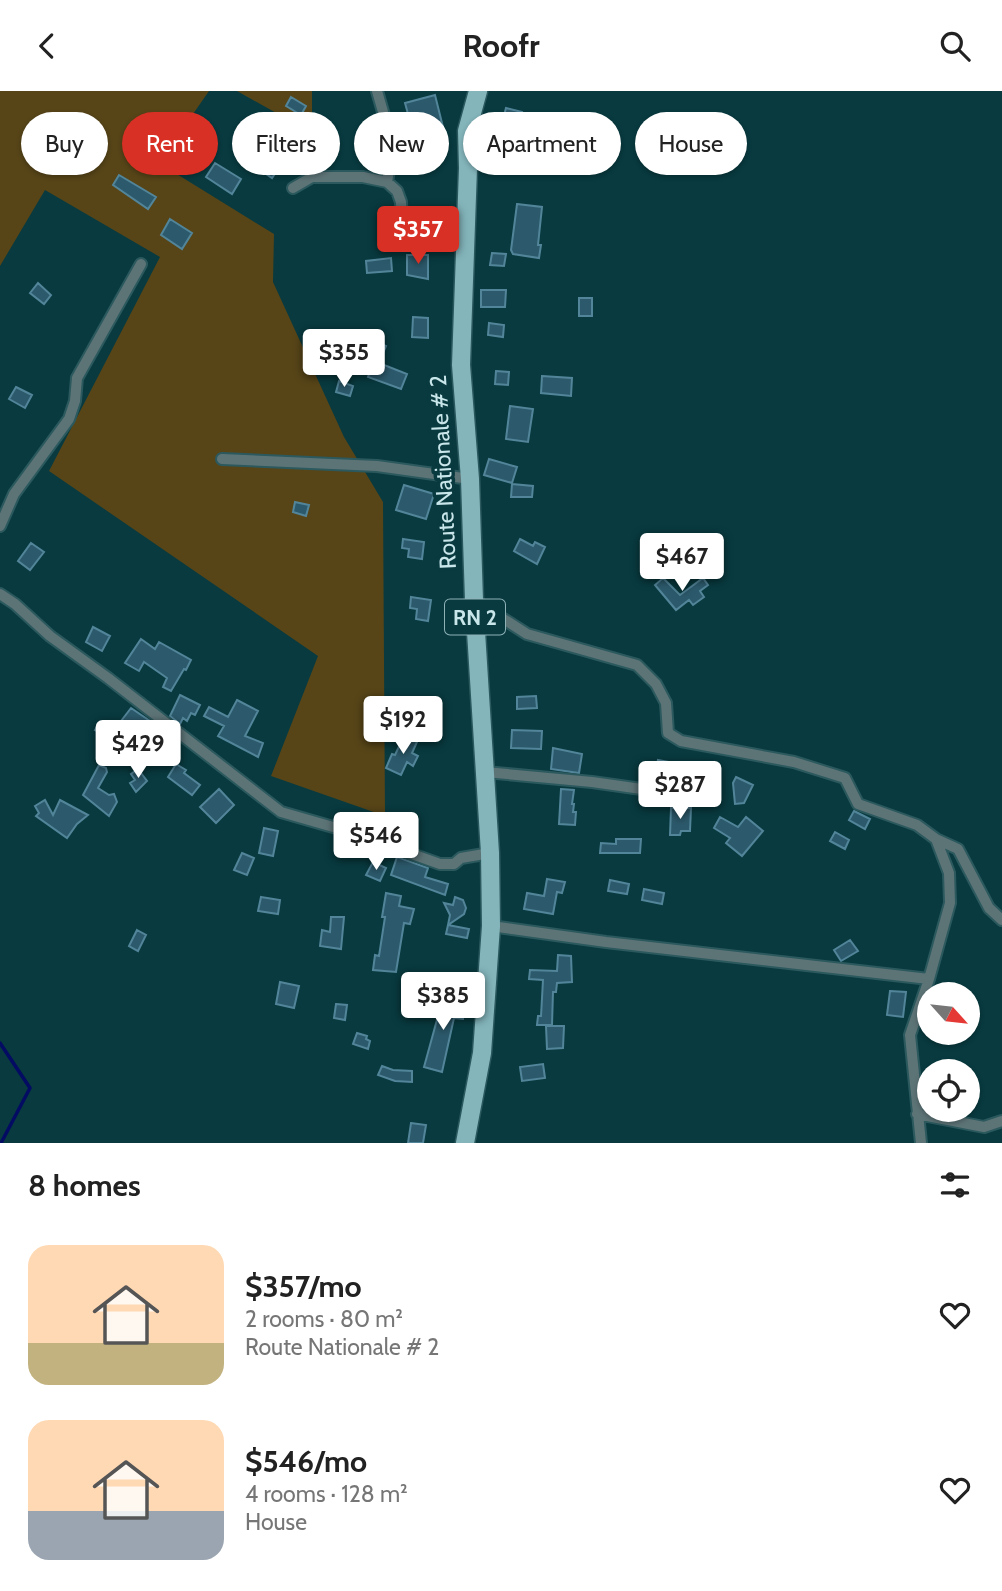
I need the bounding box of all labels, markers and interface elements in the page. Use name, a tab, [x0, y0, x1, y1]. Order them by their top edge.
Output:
text: Roofr	[462, 26, 540, 65]
icon: back	[28, 27, 66, 65]
icon: search	[936, 27, 974, 65]
chip: Buy	[21, 112, 108, 175]
chip: Rent	[122, 112, 218, 175]
chip: Filters	[232, 112, 340, 175]
chip: New	[354, 112, 449, 175]
chip: Apartment	[463, 112, 621, 175]
chip: House	[635, 112, 747, 175]
pin: $357	[377, 207, 459, 266]
text: $357	[393, 215, 443, 243]
pin: $355	[303, 329, 385, 389]
text: $355	[319, 338, 369, 366]
street label: Route Nationale # 2	[424, 374, 462, 570]
pin: $467	[641, 533, 723, 593]
text: $467	[656, 542, 708, 570]
road number: RN 2	[445, 599, 505, 635]
pin: $192	[362, 697, 444, 756]
text: $192	[380, 705, 426, 733]
pin: $429	[97, 721, 179, 780]
text: $429	[112, 729, 164, 757]
pin: $287	[639, 761, 721, 821]
text: $287	[654, 770, 706, 798]
pin: $546	[335, 813, 417, 872]
text: $546	[350, 821, 402, 849]
pin: $385	[402, 972, 484, 1032]
text: $385	[417, 981, 469, 1009]
north arrow	[917, 982, 980, 1045]
map controls	[917, 982, 980, 1122]
button: locate	[917, 1059, 980, 1122]
icon: filters	[936, 1166, 974, 1204]
text: 8 homes	[28, 1167, 141, 1204]
text: $357/mo	[245, 1268, 362, 1305]
icon: home	[84, 1273, 168, 1357]
icon: heart	[936, 1296, 974, 1334]
text: 2 rooms · 80 m²	[245, 1305, 403, 1333]
text: Route Nationale # 2	[245, 1333, 439, 1361]
text: $546/mo	[245, 1443, 367, 1480]
icon: home	[84, 1448, 168, 1532]
icon: heart	[936, 1471, 974, 1509]
text: 4 rooms · 128 m²	[245, 1480, 408, 1508]
text: House	[245, 1508, 307, 1536]

